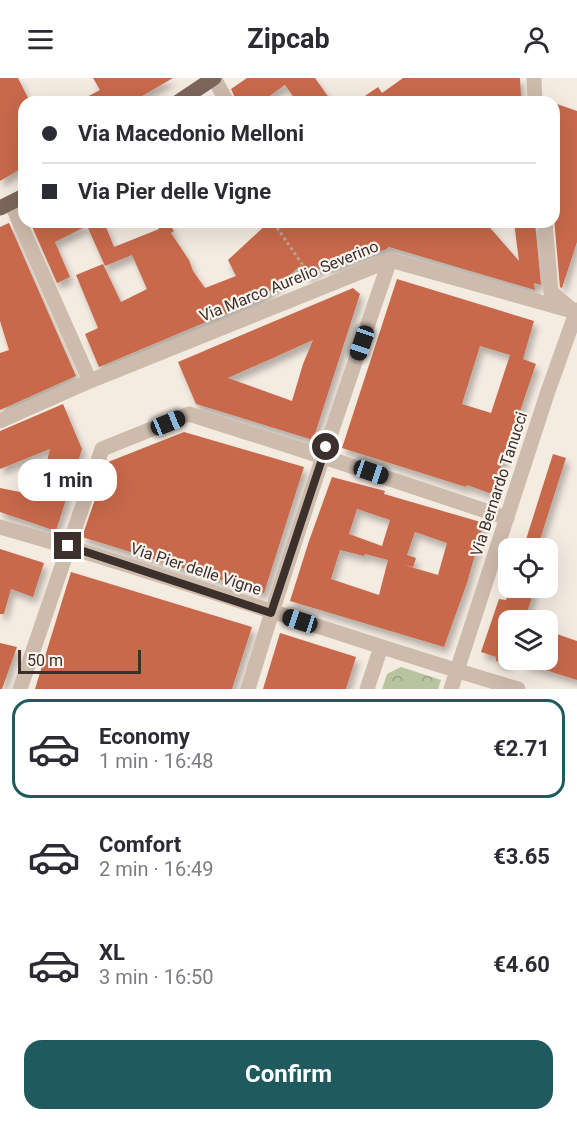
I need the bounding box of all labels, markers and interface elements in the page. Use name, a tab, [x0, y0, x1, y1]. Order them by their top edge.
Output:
icon: menu	[24, 23, 57, 56]
text: Zipcab	[247, 23, 330, 55]
icon: person	[520, 23, 553, 56]
text: Via Macedonio Melloni	[78, 121, 304, 146]
text: Via Pier delle Vigne	[78, 179, 271, 204]
street label: Via Marco Aurelio Severino	[197, 236, 381, 326]
car	[348, 323, 376, 363]
car	[148, 408, 188, 438]
street label: Via Bernardo Tanucci	[467, 409, 531, 559]
route start	[312, 433, 339, 460]
car	[351, 458, 391, 486]
callout: 1 min	[19, 459, 118, 501]
text: 1 min	[42, 468, 93, 492]
route end	[54, 532, 81, 559]
map controls	[498, 538, 558, 670]
button: locate	[498, 538, 558, 598]
street label: Via Pier delle Vigne	[128, 539, 264, 599]
car	[280, 607, 320, 635]
button: layers	[498, 610, 558, 670]
scale bar	[18, 647, 141, 674]
text: 50 m	[27, 651, 63, 670]
icon: car	[27, 722, 81, 776]
text: Economy	[99, 724, 190, 749]
text: €2.71	[493, 736, 550, 761]
text: 1 min · 16:48	[99, 749, 214, 773]
icon: car	[27, 830, 81, 884]
text: Comfort	[99, 832, 181, 857]
text: €3.65	[493, 844, 550, 869]
text: 2 min · 16:49	[99, 857, 214, 881]
icon: car	[27, 938, 81, 992]
text: XL	[99, 940, 125, 965]
text: €4.60	[493, 952, 550, 977]
text: 3 min · 16:50	[99, 965, 214, 989]
button: Confirm	[24, 1040, 553, 1109]

